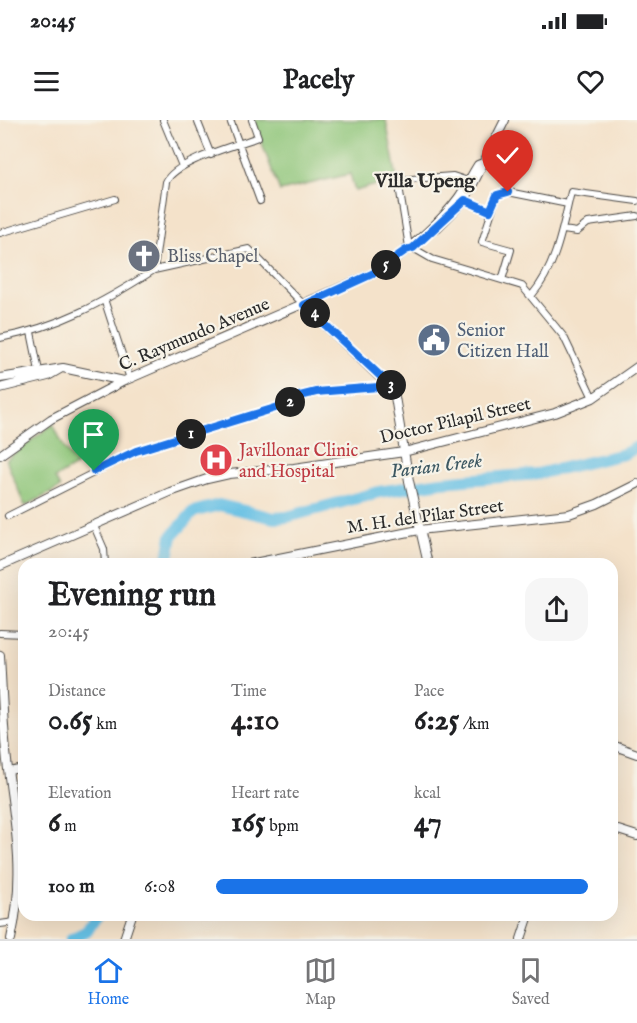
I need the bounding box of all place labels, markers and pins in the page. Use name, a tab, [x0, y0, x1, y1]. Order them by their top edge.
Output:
pin	[482, 130, 533, 192]
church icon: Bliss Chapel	[126, 238, 162, 274]
place label: Bliss Chapel	[167, 246, 258, 269]
pin: 5	[371, 250, 401, 280]
pin: 4	[300, 298, 330, 328]
place label: Senior Citizen Hall	[457, 320, 549, 364]
public building icon: Senior Citizen Hall	[416, 322, 452, 358]
pin: 3	[376, 370, 406, 400]
pin: 2	[275, 387, 305, 417]
pin	[68, 409, 119, 471]
pin: 1	[176, 419, 206, 449]
place label: Javillonar Clinic and Hospital	[237, 440, 359, 484]
hospital icon: Javillonar Clinic and Hospital	[198, 442, 234, 478]

